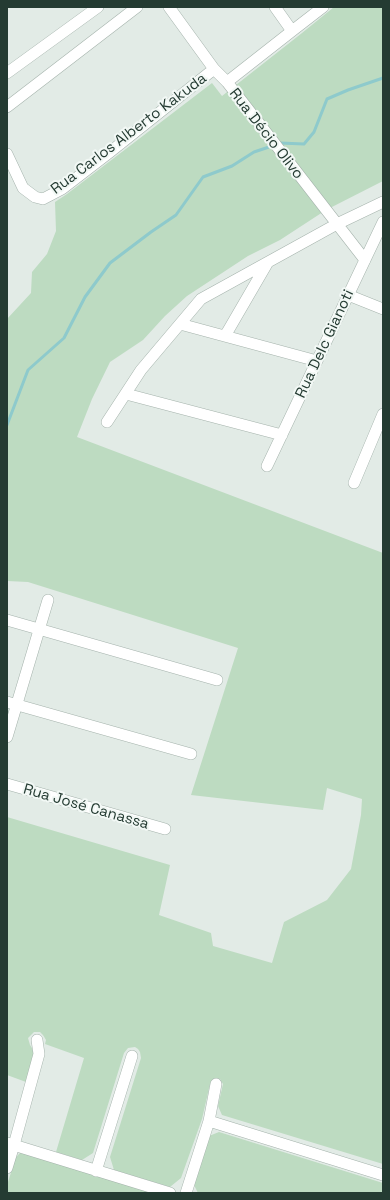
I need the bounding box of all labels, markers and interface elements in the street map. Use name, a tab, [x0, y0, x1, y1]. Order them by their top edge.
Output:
street label: Rua Carlos Alberto Kakuda	[48, 70, 210, 198]
street label: Rua Décio Olivo	[225, 85, 307, 183]
street label: Rua Delc Gianoti	[292, 287, 358, 401]
street label: Rua José Canassa	[21, 780, 151, 834]

